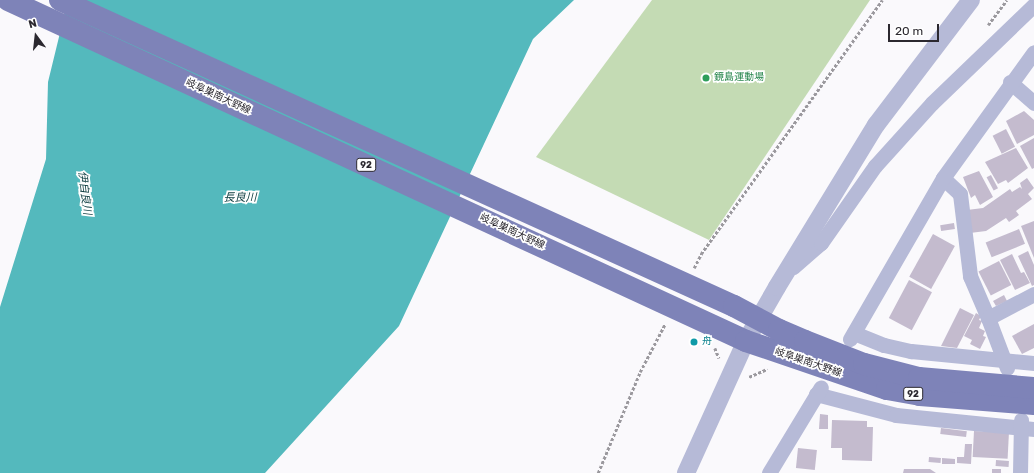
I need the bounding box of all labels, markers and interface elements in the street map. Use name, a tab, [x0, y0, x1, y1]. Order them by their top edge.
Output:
north arrow	[16, 16, 56, 56]
scale bar	[890, 16, 941, 42]
text: N	[27, 17, 38, 31]
text: 20 m	[895, 24, 923, 38]
place label: 鏡島運動場	[714, 72, 764, 84]
marker: 鏡島運動場	[701, 73, 711, 83]
street label: 岐阜巣南大野線	[184, 77, 252, 117]
road number: 92	[356, 158, 376, 172]
water label: 伊自良川	[75, 170, 93, 216]
water label: 長良川	[224, 191, 256, 205]
street label: 岐阜巣南大野線	[478, 212, 546, 252]
place label: 舟	[702, 336, 712, 348]
marker: 舟	[689, 337, 699, 347]
street label: 岐阜巣南大野線	[773, 346, 843, 380]
road number: 92	[903, 387, 923, 401]

